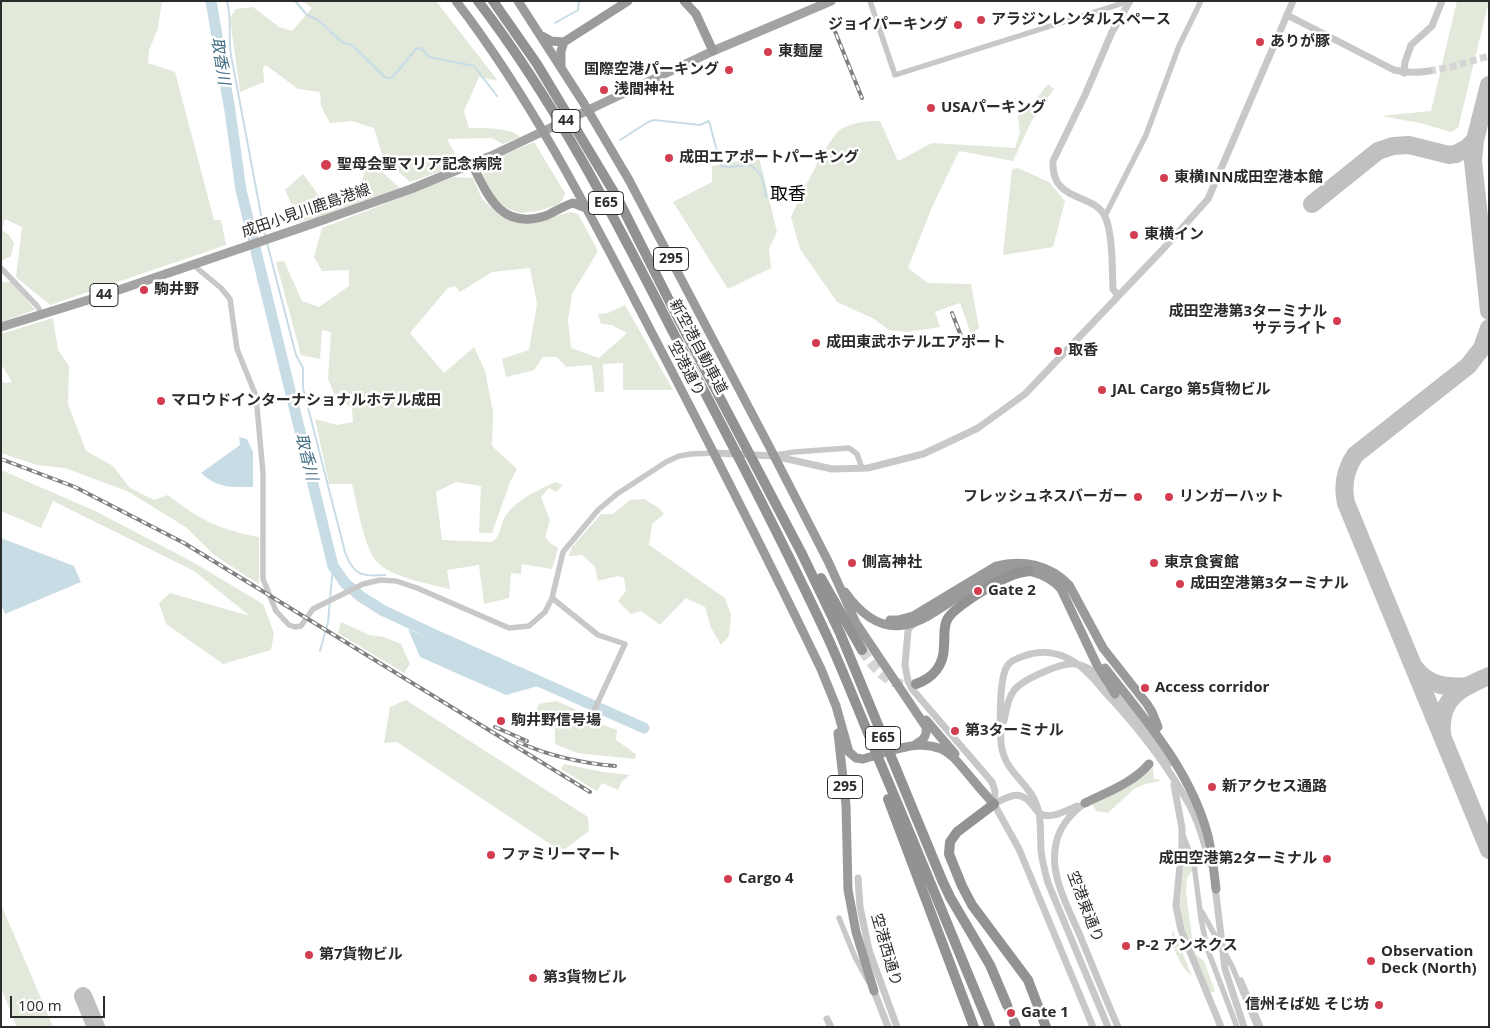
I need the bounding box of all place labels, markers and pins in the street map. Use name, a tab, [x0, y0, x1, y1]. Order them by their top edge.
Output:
place label: アラジンレンタルスペース	[991, 11, 1171, 29]
marker: アラジンレンタルスペース	[975, 14, 987, 26]
place label: ジョイパーキング	[828, 16, 948, 34]
marker: ジョイパーキング	[952, 19, 964, 31]
place label: ありが豚	[1270, 33, 1330, 51]
marker: ありが豚	[1254, 36, 1266, 48]
place label: 東麺屋	[778, 43, 823, 61]
marker: 東麺屋	[762, 46, 774, 58]
place label: 国際空港パーキング	[584, 61, 719, 79]
marker: 国際空港パーキング	[723, 64, 735, 76]
place label: 浅間神社	[614, 81, 674, 99]
marker: 浅間神社	[598, 84, 610, 96]
place label: USAパーキング	[941, 99, 1046, 117]
marker: USAパーキング	[925, 102, 937, 114]
place label: 成田エアポートパーキング	[679, 149, 859, 167]
marker: 成田エアポートパーキング	[663, 152, 675, 164]
place label: 聖母会聖マリア記念病院	[337, 156, 502, 174]
marker: 聖母会聖マリア記念病院	[319, 158, 333, 172]
place label: 東横INN成田空港本館	[1174, 169, 1323, 187]
marker: 東横INN成田空港本館	[1158, 172, 1170, 184]
place label: 東横イン	[1144, 226, 1204, 244]
marker: 東横イン	[1128, 229, 1140, 241]
place label: 駒井野	[154, 281, 199, 299]
marker: 駒井野	[138, 284, 150, 296]
place label: 成田空港第3ターミナル サテライト	[1168, 303, 1327, 338]
marker: 成田空港第3ターミナル サテライト	[1331, 315, 1343, 327]
place label: 成田東武ホテルエアポート	[826, 334, 1006, 352]
marker: 成田東武ホテルエアポート	[810, 337, 822, 349]
place label: 取香	[1068, 342, 1098, 360]
marker: 取香	[1052, 345, 1064, 357]
place label: JAL Cargo 第5貨物ビル	[1112, 381, 1270, 399]
marker: JAL Cargo 第5貨物ビル	[1096, 384, 1108, 396]
place label: マロウドインターナショナルホテル成田	[171, 392, 441, 410]
marker: マロウドインターナショナルホテル成田	[155, 395, 167, 407]
place label: フレッシュネスバーガー	[963, 488, 1128, 506]
place label: リンガーハット	[1179, 488, 1284, 506]
marker: フレッシュネスバーガー	[1132, 491, 1144, 503]
marker: リンガーハット	[1163, 491, 1175, 503]
place label: 側高神社	[862, 554, 922, 572]
place label: 東京食賓館	[1164, 554, 1239, 572]
marker: 側高神社	[846, 557, 858, 569]
marker: 東京食賓館	[1148, 557, 1160, 569]
place label: 成田空港第3ターミナル	[1190, 575, 1349, 593]
marker: 成田空港第3ターミナル	[1174, 578, 1186, 590]
place label: Gate 2	[988, 582, 1036, 600]
marker: Gate 2	[972, 585, 984, 597]
place label: Access corridor	[1155, 679, 1269, 697]
marker: Access corridor	[1139, 682, 1151, 694]
place label: 駒井野信号場	[511, 712, 601, 730]
marker: 駒井野信号場	[495, 715, 507, 727]
place label: 第3ターミナル	[965, 722, 1064, 740]
marker: 第3ターミナル	[949, 725, 961, 737]
place label: 新アクセス通路	[1222, 778, 1327, 796]
marker: 新アクセス通路	[1206, 781, 1218, 793]
place label: ファミリーマート	[501, 846, 621, 864]
marker: ファミリーマート	[485, 849, 497, 861]
place label: 成田空港第2ターミナル	[1158, 850, 1317, 868]
marker: 成田空港第2ターミナル	[1321, 853, 1333, 865]
place label: Cargo 4	[738, 870, 794, 888]
marker: Cargo 4	[722, 873, 734, 885]
place label: P-2 アンネクス	[1136, 937, 1238, 955]
marker: P-2 アンネクス	[1120, 940, 1132, 952]
place label: Observation Deck (North)	[1381, 943, 1477, 978]
place label: 第7貨物ビル	[319, 946, 403, 964]
marker: 第7貨物ビル	[303, 949, 315, 961]
marker: Observation Deck (North)	[1365, 955, 1377, 967]
place label: 第3貨物ビル	[543, 969, 627, 987]
marker: 第3貨物ビル	[527, 972, 539, 984]
place label: 信州そば処 そじ坊	[1245, 996, 1369, 1014]
marker: 信州そば処 そじ坊	[1373, 999, 1385, 1011]
place label: Gate 1	[1021, 1004, 1069, 1022]
marker: Gate 1	[1005, 1007, 1017, 1019]

